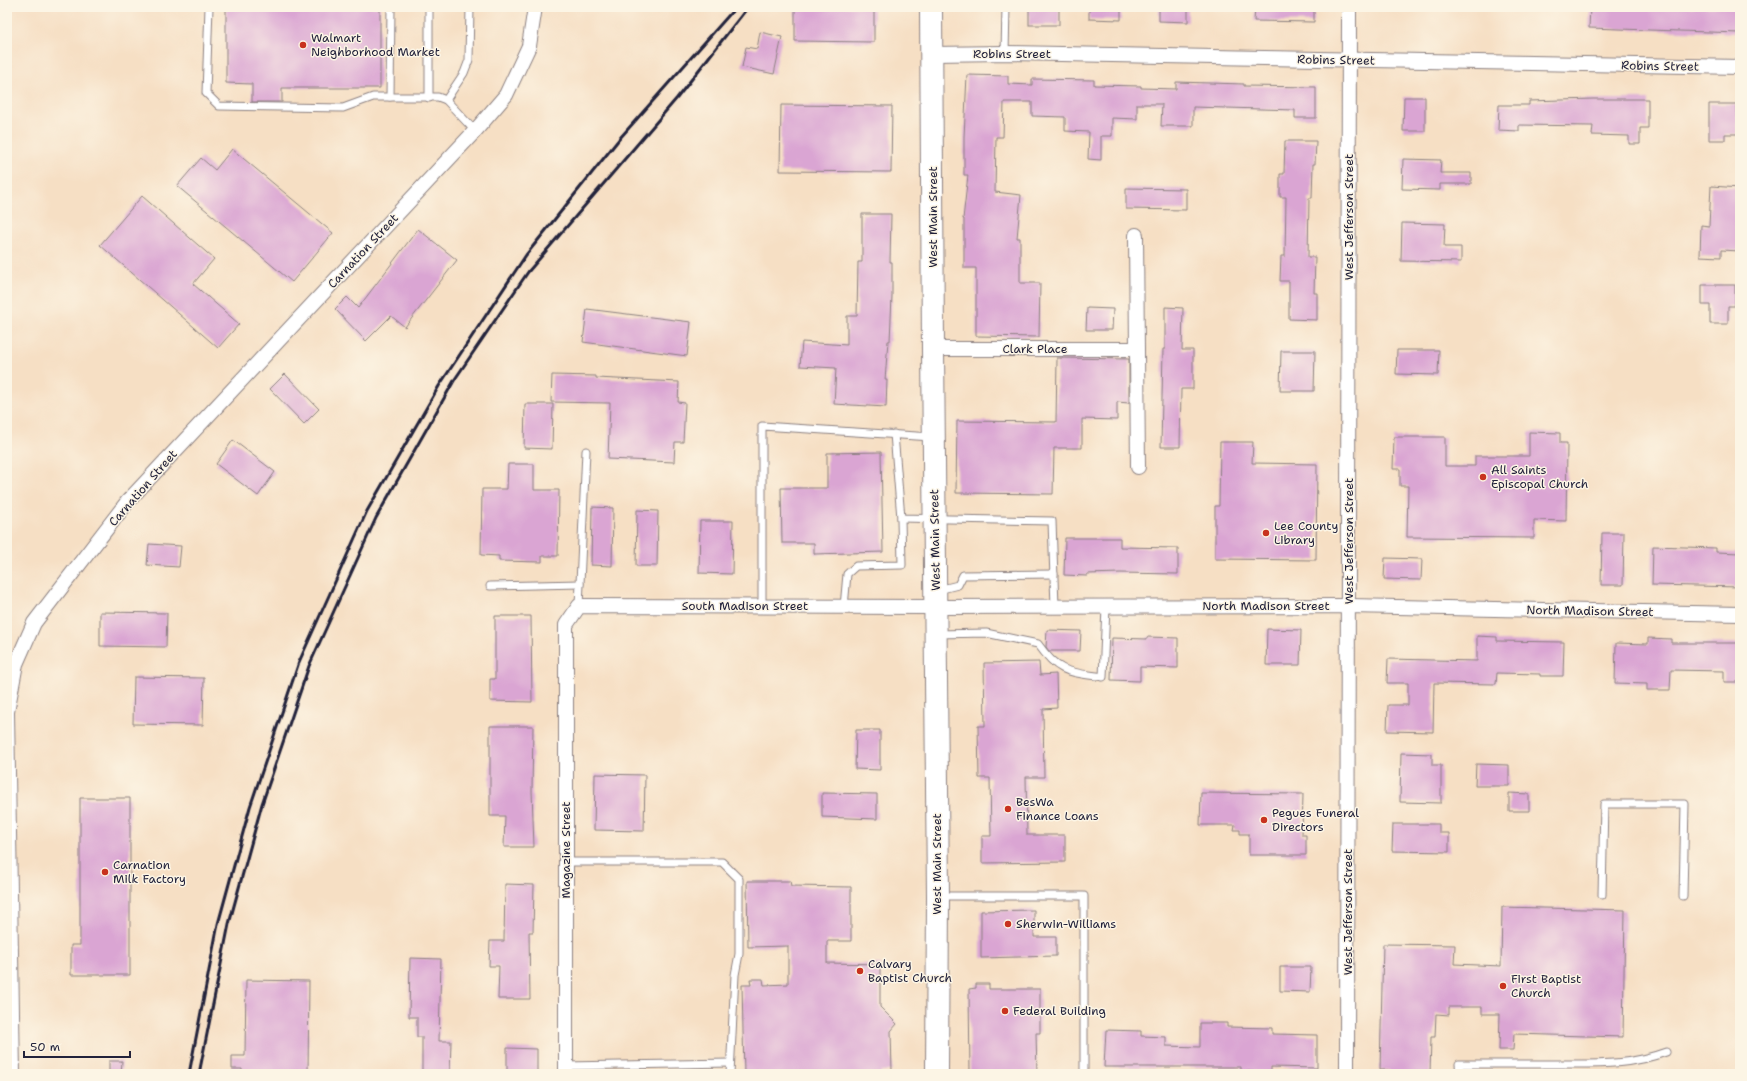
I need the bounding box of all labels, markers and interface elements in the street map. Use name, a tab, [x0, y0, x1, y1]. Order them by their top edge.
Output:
place label: Walmart Neighborhood Market	[311, 30, 440, 60]
marker: Walmart Neighborhood Market	[298, 40, 308, 50]
street label: Robins Street	[973, 46, 1051, 62]
street label: Robins Street	[1297, 51, 1375, 69]
street label: Robins Street	[1621, 57, 1699, 75]
street label: West Jefferson Street	[1341, 154, 1357, 280]
street label: West Main Street	[925, 166, 941, 268]
street label: Carnation Street	[324, 210, 402, 292]
street label: Clark Place	[1003, 341, 1068, 357]
street label: Carnation Street	[105, 446, 181, 530]
place label: All Saints Episcopal Church	[1491, 462, 1588, 492]
marker: All Saints Episcopal Church	[1478, 472, 1488, 482]
street label: West Jefferson Street	[1341, 478, 1357, 604]
street label: West Main Street	[926, 489, 944, 591]
place label: Lee County Library	[1274, 518, 1338, 548]
marker: Lee County Library	[1261, 528, 1271, 538]
street label: South Madison Street	[682, 598, 808, 614]
street label: North Madison Street	[1202, 598, 1330, 614]
street label: North Madison Street	[1526, 602, 1654, 620]
place label: BesWa Finance Loans	[1016, 794, 1099, 824]
street label: Magazine Street	[558, 801, 574, 899]
marker: BesWa Finance Loans	[1003, 804, 1013, 814]
place label: Pegues Funeral Directors	[1272, 805, 1359, 835]
street label: West Main Street	[929, 813, 945, 915]
marker: Pegues Funeral Directors	[1259, 815, 1269, 825]
street label: West Jefferson Street	[1340, 849, 1356, 975]
place label: Carnation Milk Factory	[113, 857, 186, 887]
marker: Carnation Milk Factory	[100, 867, 110, 877]
place label: Sherwin-Williams	[1016, 916, 1116, 932]
marker: Sherwin-Williams	[1003, 919, 1013, 929]
place label: Calvary Baptist Church	[868, 956, 952, 986]
marker: Calvary Baptist Church	[855, 966, 865, 976]
place label: First Baptist Church	[1511, 971, 1581, 1001]
marker: First Baptist Church	[1498, 981, 1508, 991]
place label: Federal Building	[1013, 1003, 1106, 1019]
marker: Federal Building	[1000, 1006, 1010, 1016]
scale bar	[24, 1033, 130, 1059]
text: 50 m	[30, 1039, 60, 1055]

